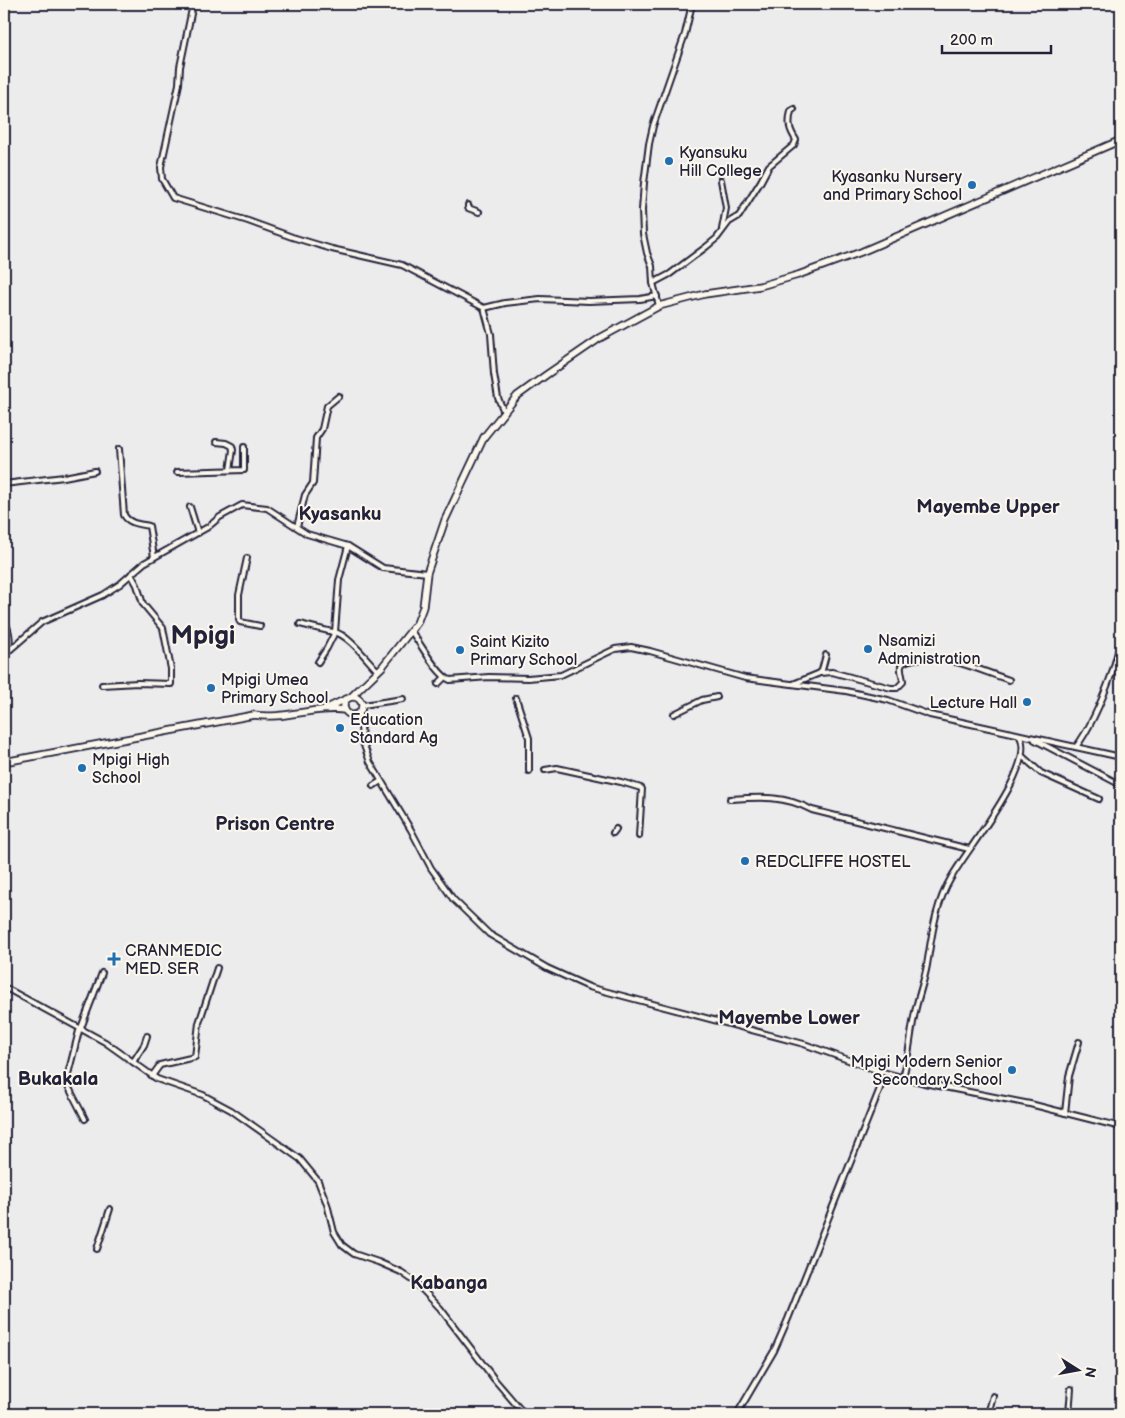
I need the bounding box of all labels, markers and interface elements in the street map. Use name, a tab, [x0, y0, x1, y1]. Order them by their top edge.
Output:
scale bar	[942, 22, 1051, 54]
text: 200 m	[950, 31, 993, 50]
place label: Kyansuku Hill College	[679, 144, 762, 181]
marker: Kyansuku Hill College	[663, 155, 675, 167]
place label: Kyasanku Nursery and Primary School	[823, 168, 963, 205]
marker: Kyasanku Nursery and Primary School	[966, 179, 978, 191]
district label: Mayembe Upper	[916, 496, 1060, 519]
district label: Kyasanku	[299, 503, 381, 526]
district label: Mpigi	[171, 621, 235, 652]
place label: Nsamizi Administration	[878, 632, 980, 669]
place label: Saint Kizito Primary School	[470, 633, 577, 670]
marker: Nsamizi Administration	[862, 643, 874, 655]
marker: Saint Kizito Primary School	[454, 644, 466, 656]
place label: Mpigi Umea Primary School	[221, 671, 328, 708]
marker: Mpigi Umea Primary School	[205, 682, 217, 694]
place label: Lecture Hall	[929, 694, 1017, 713]
marker: Lecture Hall	[1021, 696, 1033, 708]
place label: Education Standard Ag	[350, 711, 438, 748]
marker: Education Standard Ag	[334, 722, 346, 734]
place label: Mpigi High School	[92, 751, 170, 788]
marker: Mpigi High School	[76, 762, 88, 774]
district label: Prison Centre	[215, 813, 335, 836]
place label: REDCLIFFE HOSTEL	[755, 853, 911, 872]
marker: REDCLIFFE HOSTEL	[739, 855, 751, 867]
place label: CRANMEDIC MED. SER	[125, 942, 222, 979]
marker: CRANMEDIC MED. SER	[107, 952, 121, 966]
district label: Mayembe Lower	[718, 1007, 860, 1030]
place label: Mpigi Modern Senior Secondary School	[851, 1053, 1002, 1090]
marker: Mpigi Modern Senior Secondary School	[1006, 1064, 1018, 1076]
district label: Bukakala	[18, 1068, 98, 1091]
district label: Kabanga	[410, 1272, 488, 1295]
north arrow	[1052, 1346, 1102, 1396]
text: N	[1081, 1366, 1100, 1379]

